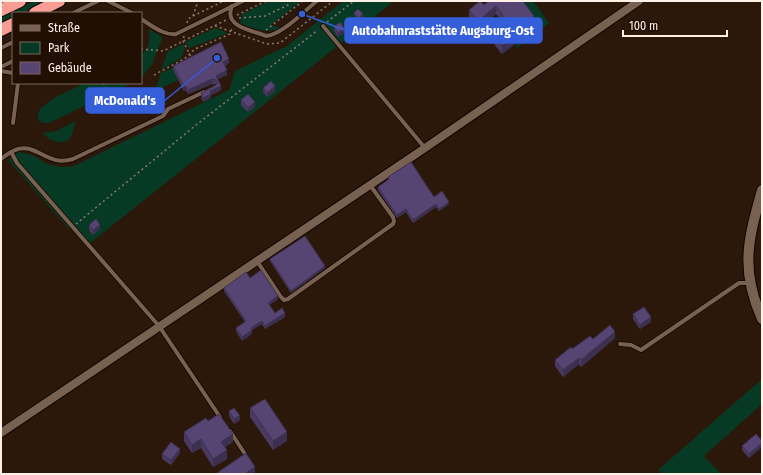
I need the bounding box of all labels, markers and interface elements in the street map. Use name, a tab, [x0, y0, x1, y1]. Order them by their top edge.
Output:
legend	[12, 12, 142, 84]
scale bar	[623, 12, 727, 38]
callout: Autobahnraststätte Augsburg-Ost	[345, 18, 542, 43]
text: 100 m	[629, 19, 658, 33]
text: Straße	[48, 21, 80, 35]
text: Autobahnraststätte Augsburg-Ost	[351, 23, 534, 38]
text: Park	[48, 41, 70, 55]
text: Gebäude	[48, 61, 92, 75]
callout: McDonald's	[86, 88, 164, 113]
text: McDonald's	[94, 93, 156, 108]

